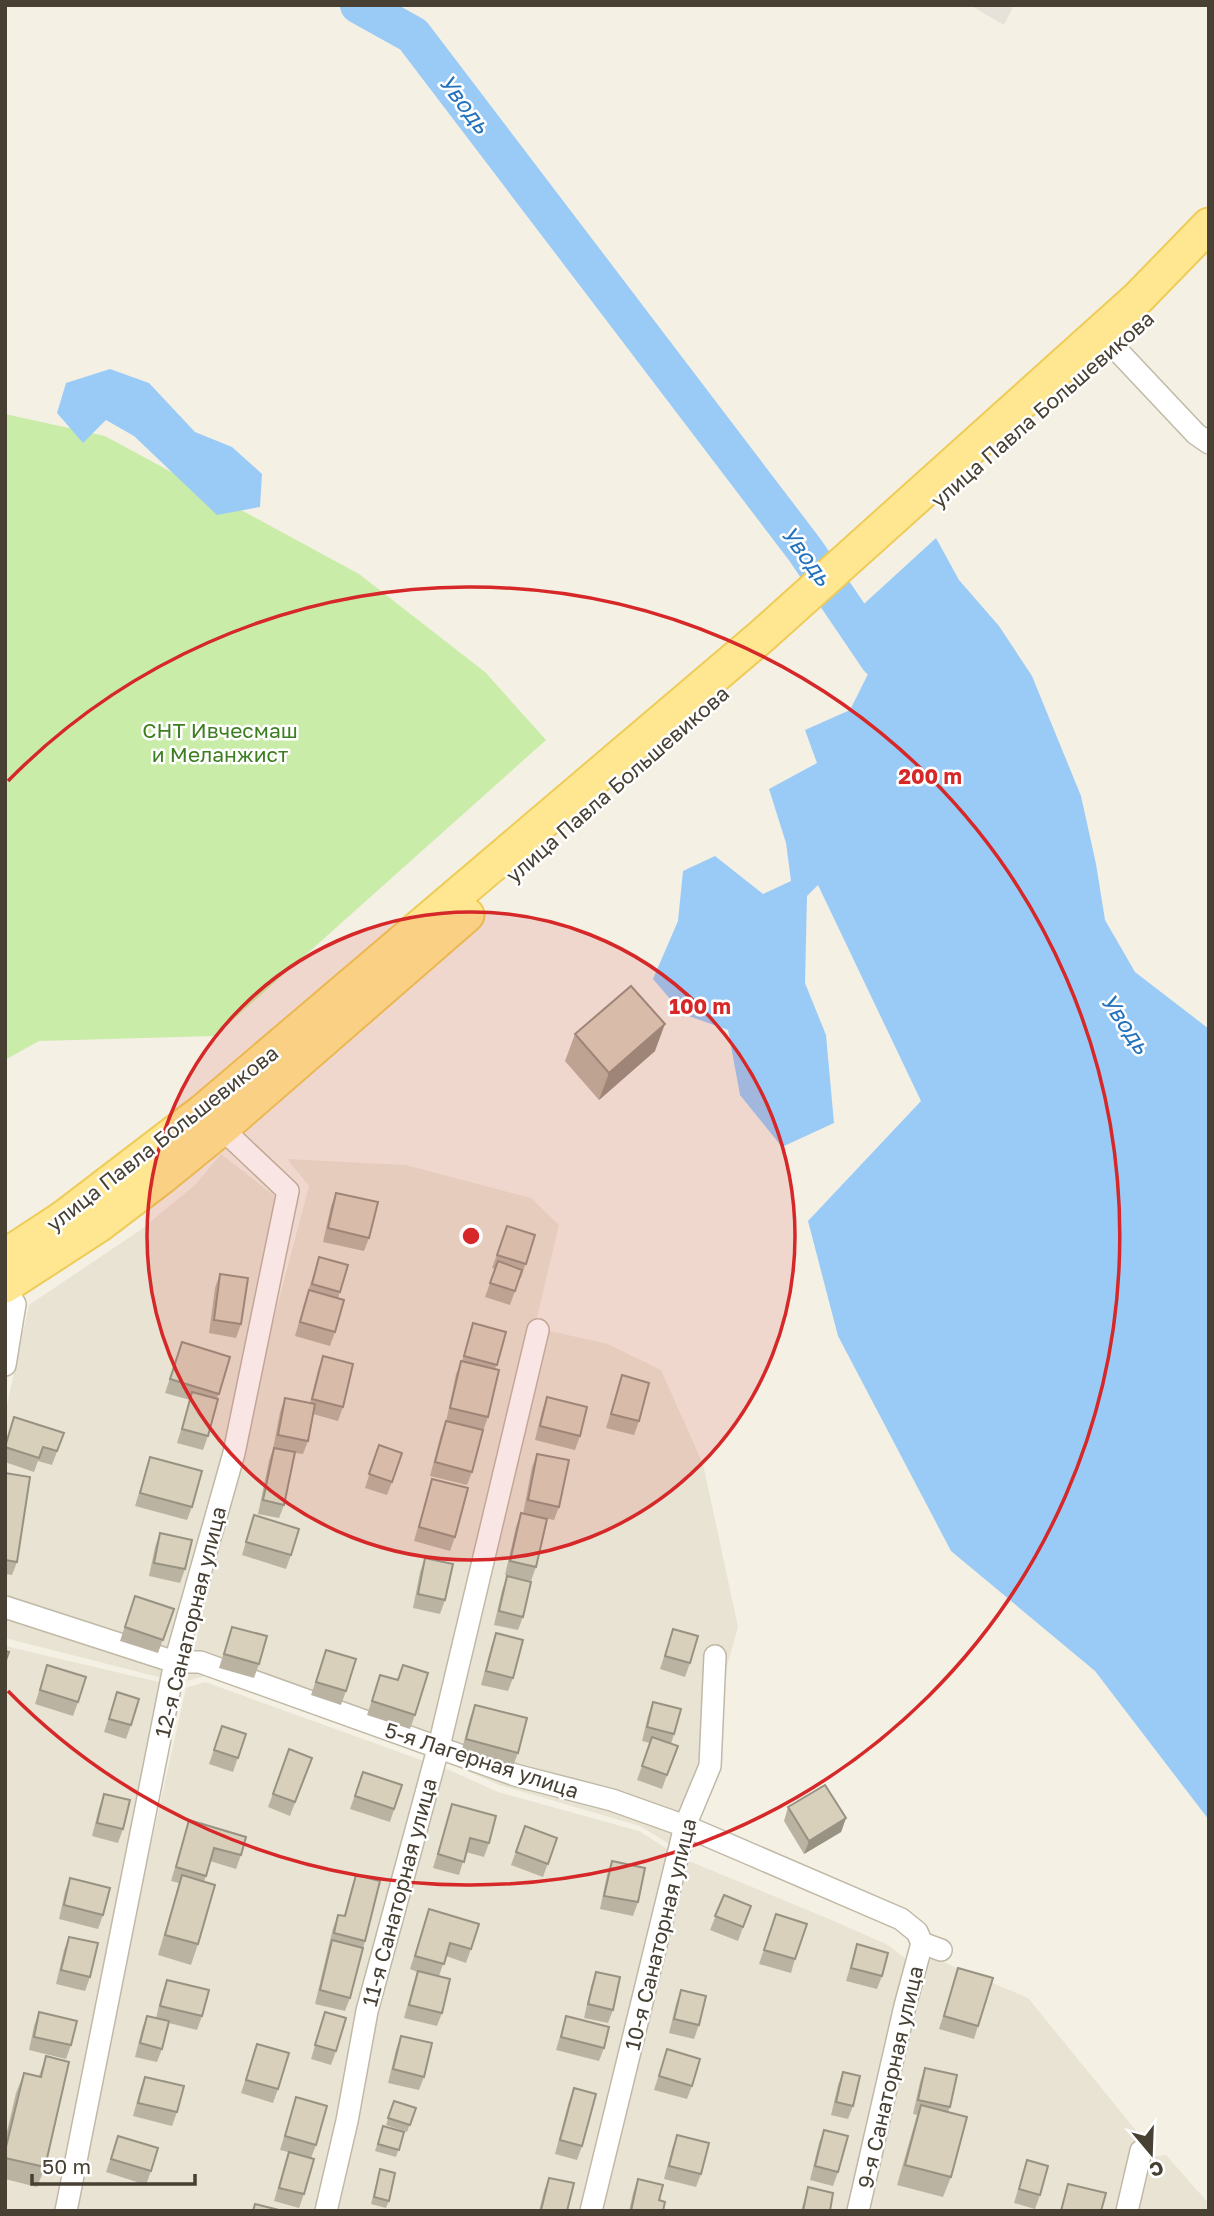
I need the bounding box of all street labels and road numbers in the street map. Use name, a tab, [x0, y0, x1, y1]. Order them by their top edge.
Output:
street label: улица Павла Большевикова	[925, 305, 1159, 513]
street label: улица Павла Большевикова	[500, 680, 734, 888]
street label: улица Павла Большевикова	[41, 1039, 283, 1237]
street label: 12-я Санаторная улица	[149, 1504, 231, 1740]
street label: 5-я Лагерная улица	[382, 1716, 582, 1804]
street label: 11-я Санаторная улица	[356, 1775, 442, 2009]
street label: 10-я Санаторная улица	[619, 1815, 701, 2053]
street label: 9-я Санаторная улица	[852, 1963, 928, 2191]

